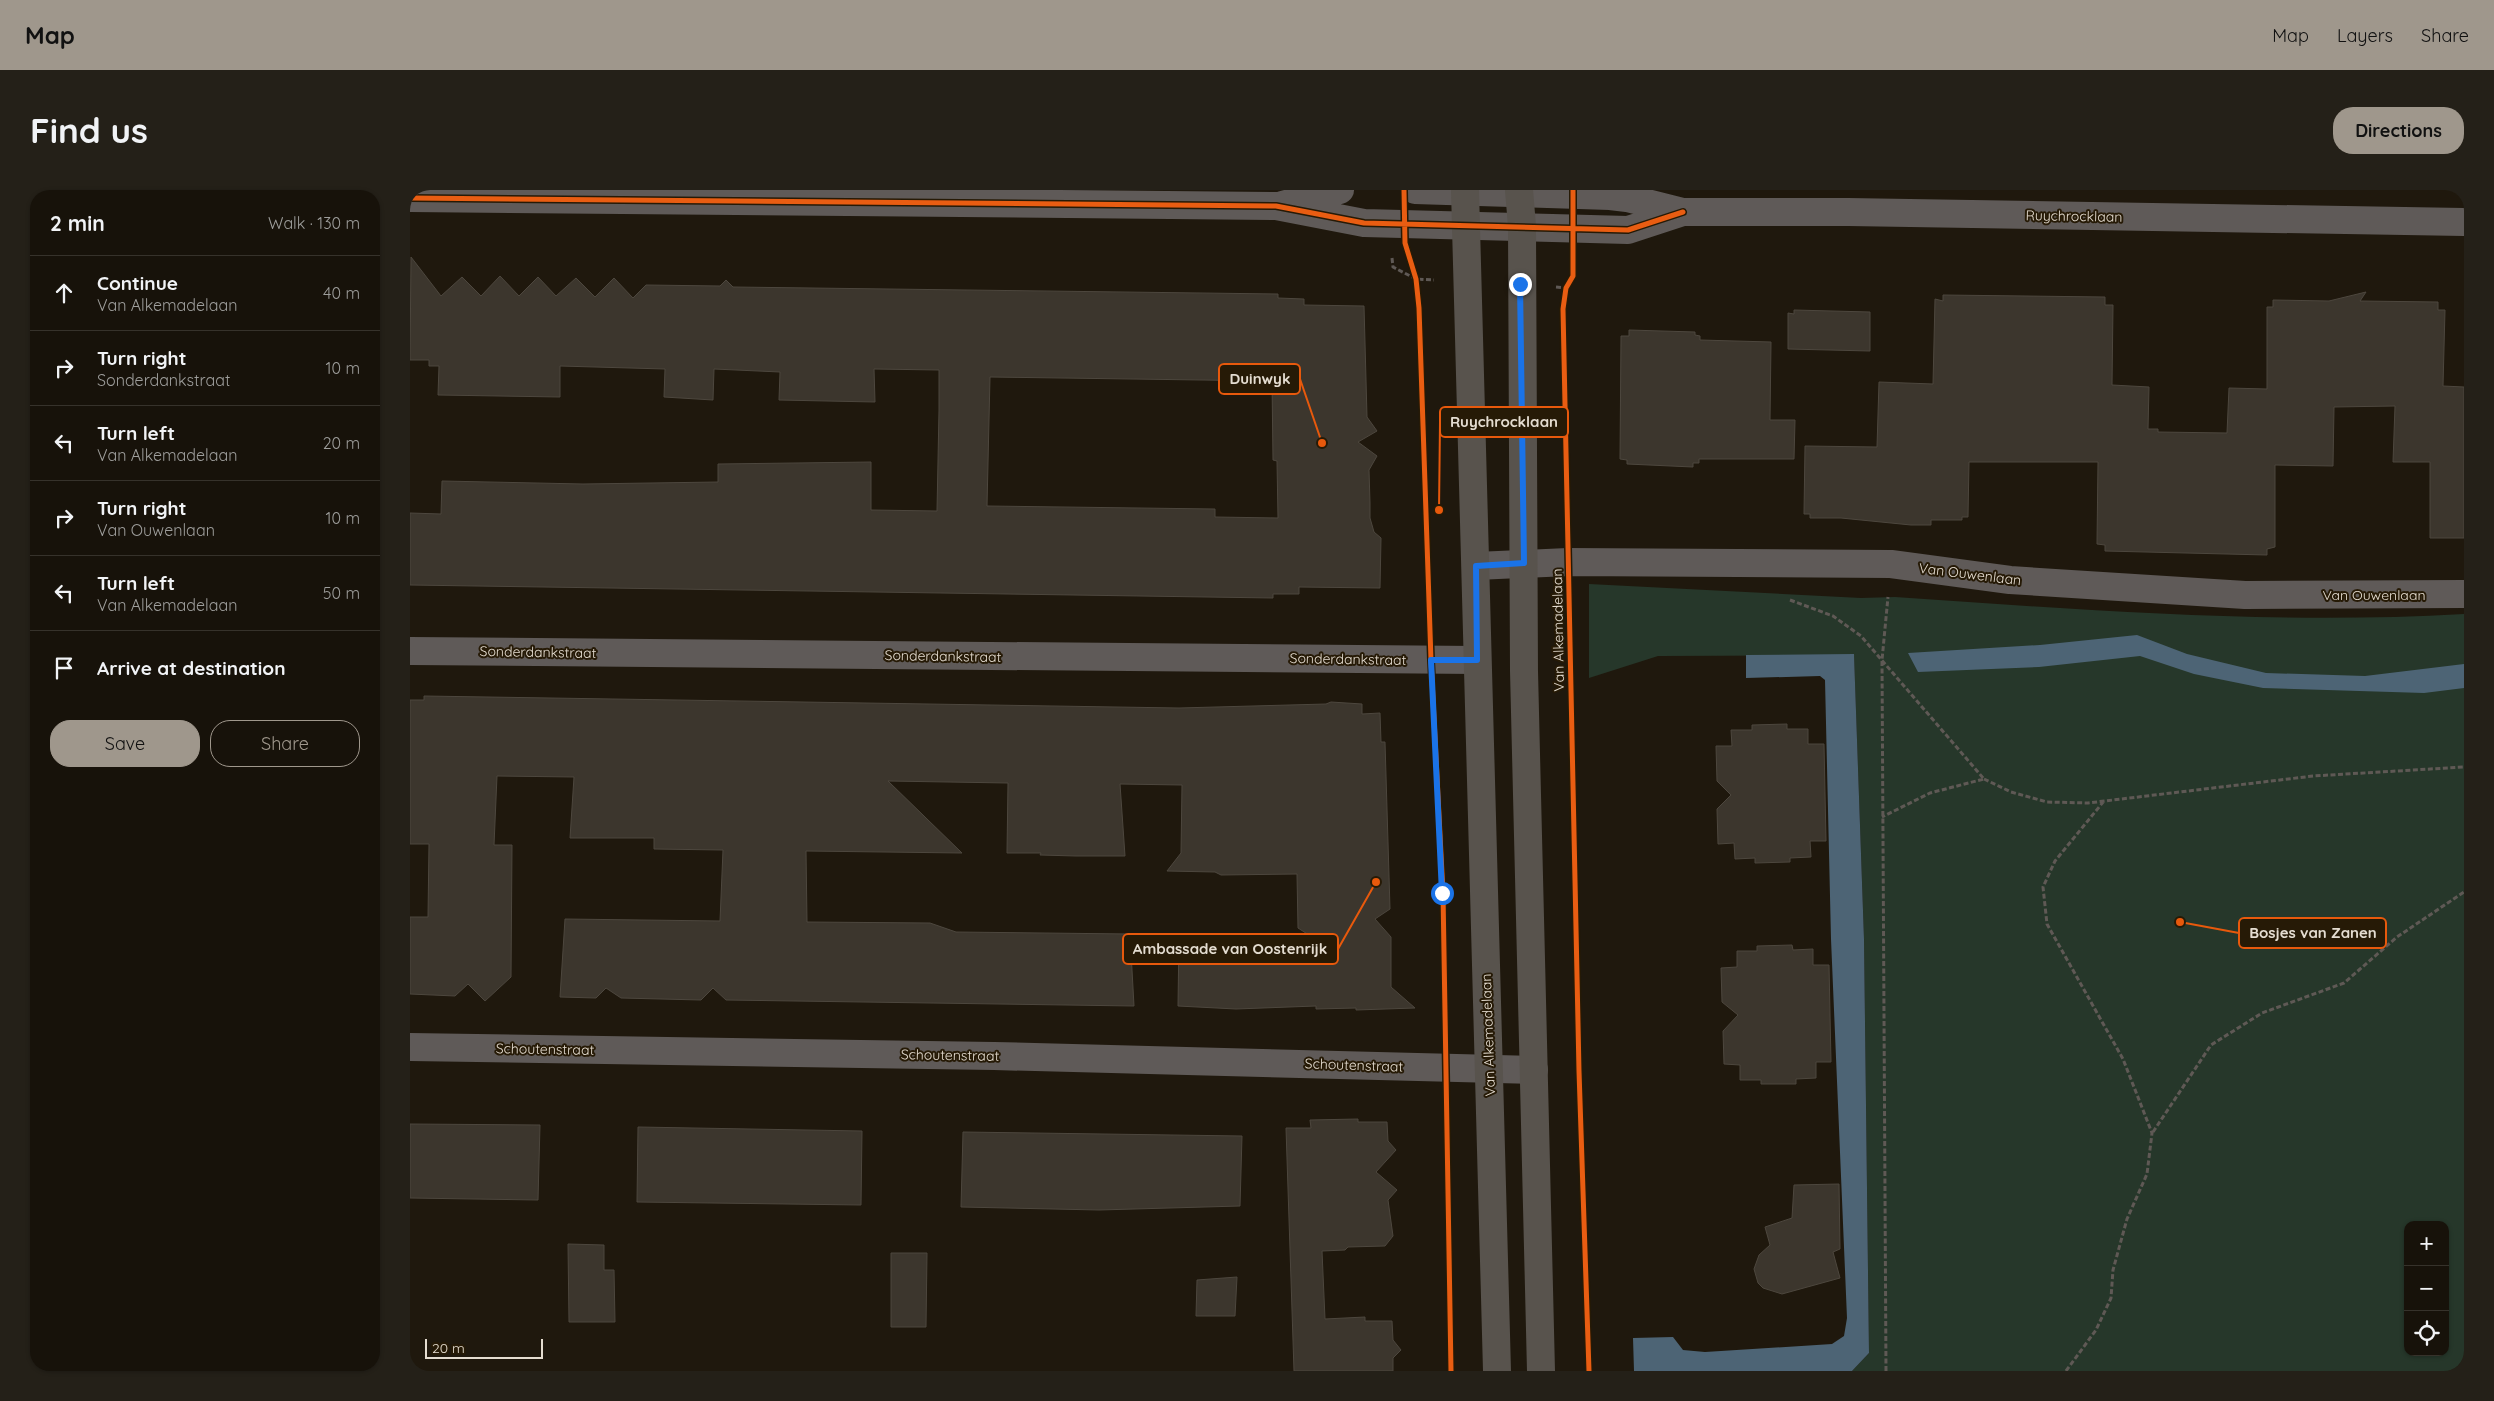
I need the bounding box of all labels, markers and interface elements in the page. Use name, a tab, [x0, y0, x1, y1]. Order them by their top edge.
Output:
text: Map	[25, 20, 75, 50]
text: Map	[2272, 24, 2309, 47]
text: Layers	[2337, 24, 2393, 47]
text: Share	[2421, 24, 2469, 47]
button: Directions	[2333, 107, 2464, 154]
text: Find us	[30, 108, 148, 152]
street label: Ruychrocklaan	[2025, 206, 2123, 226]
text: 2 min	[50, 210, 105, 236]
text: Walk · 130 m	[268, 213, 360, 233]
text: Continue	[97, 271, 178, 295]
route end	[1509, 273, 1532, 296]
icon: ahead	[50, 279, 78, 307]
text: 40 m	[323, 283, 360, 303]
text: Van Alkemadelaan	[97, 295, 238, 315]
text: Turn right	[97, 346, 186, 370]
icon: right	[50, 354, 78, 382]
text: 10 m	[326, 358, 360, 378]
callout: Duinwyk	[1219, 364, 1300, 394]
text: Duinwyk	[1230, 369, 1290, 388]
text: Sonderdankstraat	[97, 370, 230, 390]
callout: Ruychrocklaan	[1440, 407, 1568, 437]
text: Ruychrocklaan	[1450, 412, 1558, 431]
text: Turn left	[97, 421, 175, 445]
icon: left	[50, 429, 78, 457]
text: 20 m	[323, 433, 360, 453]
text: Van Alkemadelaan	[97, 445, 238, 465]
text: Turn right	[97, 496, 186, 520]
icon: right	[50, 504, 78, 532]
text: 10 m	[326, 508, 360, 528]
text: Van Ouwenlaan	[97, 520, 215, 540]
street label: Van Ouwenlaan	[1918, 559, 2022, 589]
street label: Van Alkemadelaan	[1548, 568, 1568, 692]
text: Turn left	[97, 571, 175, 595]
icon: left	[50, 579, 78, 607]
text: 50 m	[323, 583, 360, 603]
street label: Van Ouwenlaan	[2322, 586, 2426, 604]
text: Van Alkemadelaan	[97, 595, 238, 615]
street label: Sonderdankstraat	[479, 642, 597, 662]
street label: Sonderdankstraat	[884, 646, 1002, 666]
street label: Sonderdankstraat	[1289, 649, 1407, 669]
icon: arrive	[50, 654, 78, 682]
text: Arrive at destination	[97, 656, 286, 680]
button: Save	[50, 720, 200, 767]
button: Share	[210, 720, 360, 767]
route start	[1431, 882, 1454, 905]
callout: Bosjes van Zanen	[2239, 918, 2386, 948]
text: Bosjes van Zanen	[2249, 923, 2377, 942]
callout: Ambassade van Oostenrijk	[1123, 934, 1338, 964]
text: Ambassade van Oostenrijk	[1133, 939, 1327, 958]
street label: Van Alkemadelaan	[1477, 973, 1499, 1097]
street label: Schoutenstraat	[496, 1039, 595, 1059]
street label: Schoutenstraat	[901, 1045, 1000, 1065]
street label: Schoutenstraat	[1304, 1054, 1404, 1076]
map controls	[2404, 1221, 2449, 1356]
button: +	[2404, 1221, 2449, 1266]
button: −	[2404, 1266, 2449, 1311]
button: locate	[2404, 1311, 2449, 1356]
scale bar	[425, 1336, 542, 1359]
text: 20 m	[432, 1339, 465, 1357]

